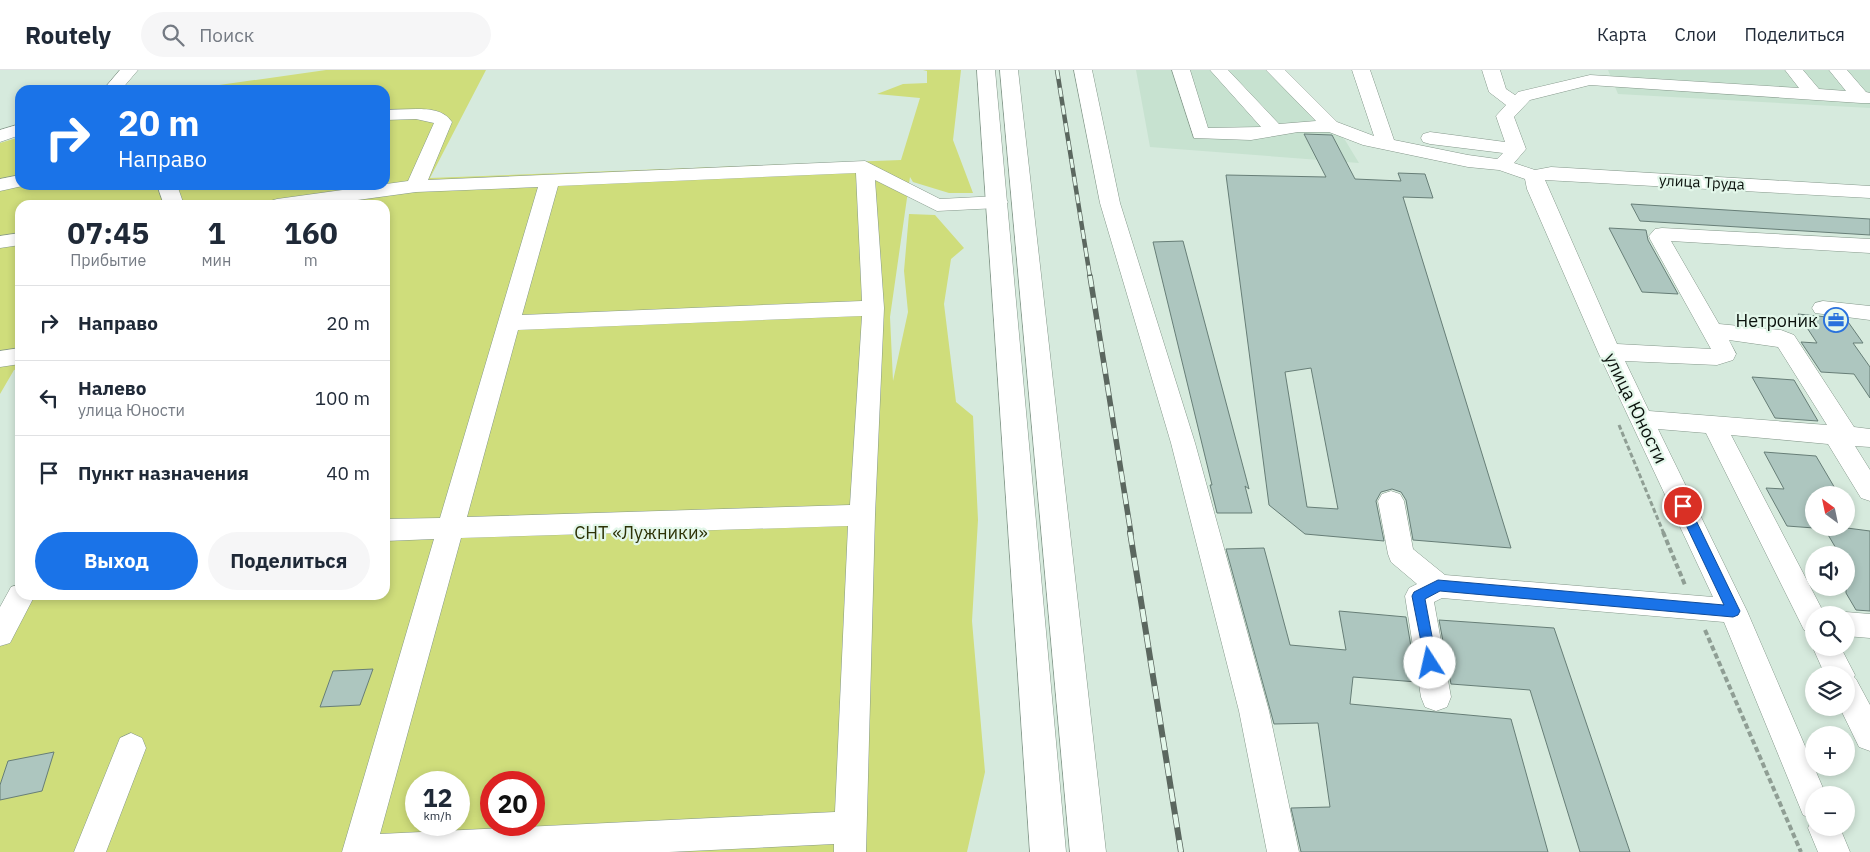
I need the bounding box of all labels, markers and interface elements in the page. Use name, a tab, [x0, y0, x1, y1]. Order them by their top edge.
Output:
search box	[141, 12, 491, 57]
text: Routely	[25, 19, 111, 51]
icon: search	[159, 21, 187, 49]
text: Поиск	[199, 23, 254, 47]
text: Карта	[1597, 23, 1647, 46]
text: Слои	[1675, 23, 1717, 46]
text: Поделиться	[1745, 23, 1845, 46]
text: 20 m	[118, 100, 200, 146]
icon: right	[35, 105, 100, 170]
text: Направо	[118, 144, 207, 173]
street label: улица Труда	[1659, 170, 1745, 194]
text: 07:45	[67, 213, 149, 252]
text: 1	[207, 213, 225, 252]
text: 160	[284, 213, 338, 252]
text: Прибытие	[70, 250, 146, 270]
text: мин	[201, 250, 231, 270]
text: m	[304, 250, 318, 270]
office icon: Нетроник	[1823, 307, 1849, 333]
icon: right	[35, 309, 63, 337]
place label: Нетроник	[1736, 309, 1818, 332]
text: Направо	[78, 311, 158, 335]
text: 20 m	[326, 311, 370, 335]
street label: улица Юности	[1599, 349, 1673, 467]
text: Налево	[78, 376, 147, 400]
icon: left	[35, 384, 63, 412]
text: 100 m	[315, 386, 370, 410]
text: улица Юности	[78, 400, 185, 420]
icon: arrive	[35, 459, 63, 487]
text: Пункт назначения	[78, 461, 249, 485]
text: 40 m	[326, 461, 370, 485]
pin	[1662, 485, 1704, 527]
north arrow	[1805, 486, 1855, 536]
map controls	[1805, 486, 1855, 836]
icon: arrive	[1669, 492, 1697, 520]
park label: СНТ «Лужники»	[574, 521, 708, 544]
button: Выход	[35, 532, 198, 590]
button: Поделиться	[208, 532, 370, 590]
button: sound	[1805, 546, 1855, 596]
button: search	[1805, 606, 1855, 656]
position arrow	[1403, 636, 1455, 688]
button: layers	[1805, 666, 1855, 716]
button: +	[1805, 726, 1855, 776]
speed limit sign: 20	[480, 771, 545, 836]
text: 12	[422, 781, 453, 814]
button: −	[1805, 786, 1855, 836]
text: km/h	[423, 808, 452, 823]

